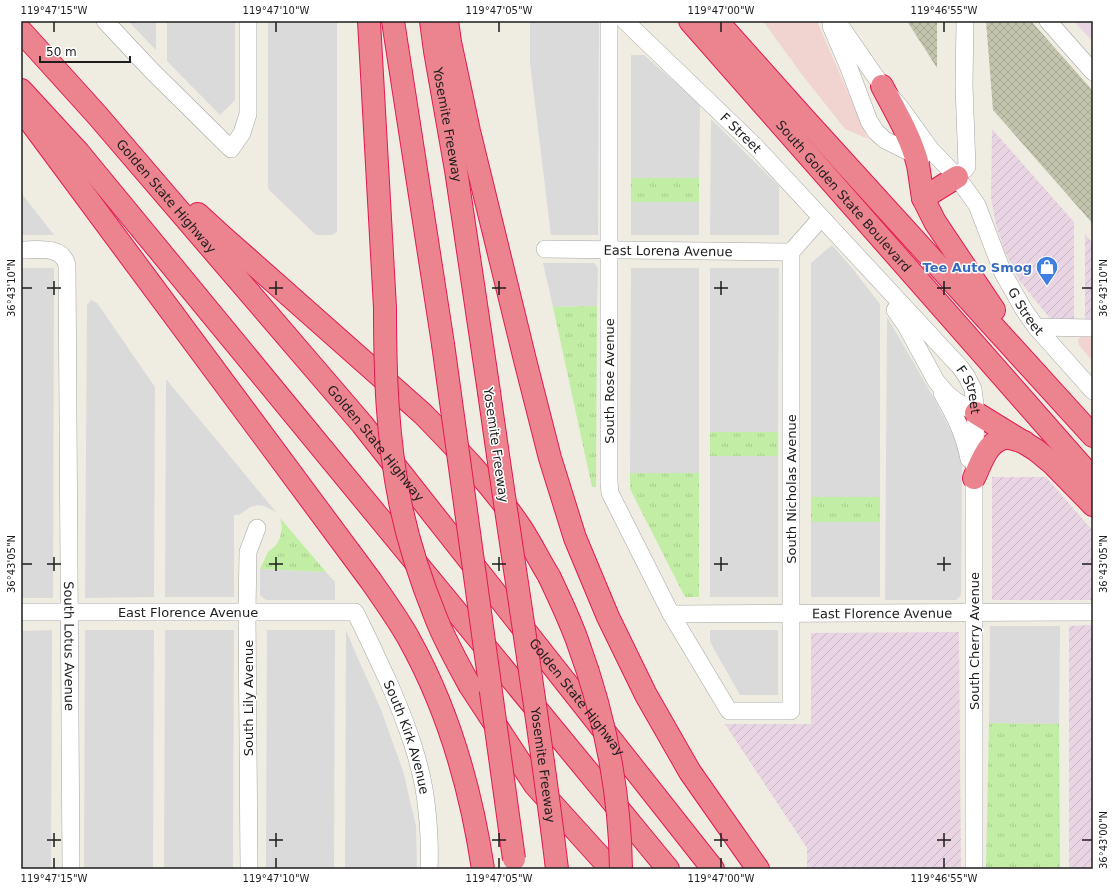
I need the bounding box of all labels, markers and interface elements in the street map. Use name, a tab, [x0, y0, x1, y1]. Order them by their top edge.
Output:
text: 119°47'15"W	[21, 5, 87, 16]
text: 119°47'10"W	[243, 5, 309, 16]
text: 119°47'05"W	[466, 5, 532, 16]
text: 119°47'00"W	[688, 5, 754, 16]
text: 119°46'55"W	[911, 5, 977, 16]
scale bar	[40, 38, 130, 64]
text: 50 m	[46, 45, 77, 59]
street label: Yosemite Freeway	[430, 65, 465, 183]
street label: F Street	[717, 109, 765, 156]
street label: South Golden State Boulevard	[773, 117, 915, 275]
street label: Golden State Highway	[114, 136, 220, 256]
street label: East Lorena Avenue	[603, 242, 733, 259]
shop icon: Tee Auto Smog	[1034, 254, 1060, 287]
text: 36°43'10"N	[6, 259, 17, 317]
text: 36°43'10"N	[1098, 259, 1109, 317]
place label: Tee Auto Smog	[923, 260, 1032, 275]
street label: G Street	[1005, 285, 1047, 338]
street label: South Rose Avenue	[602, 318, 617, 444]
street label: F Street	[954, 362, 984, 415]
street label: Golden State Highway	[324, 382, 428, 504]
street label: Yosemite Freeway	[480, 385, 512, 504]
street label: South Nicholas Avenue	[784, 414, 799, 564]
text: 36°43'05"N	[6, 535, 17, 593]
text: 36°43'05"N	[1098, 535, 1109, 593]
street label: South Cherry Avenue	[967, 572, 982, 710]
street label: South Lotus Avenue	[62, 581, 77, 711]
street label: East Florence Avenue	[118, 605, 258, 620]
street label: East Florence Avenue	[812, 605, 952, 621]
street label: Golden State Highway	[526, 635, 628, 759]
street label: South Lily Avenue	[241, 640, 256, 756]
street label: South Kirk Avenue	[381, 678, 432, 795]
street label: Yosemite Freeway	[528, 705, 559, 824]
text: 36°43'00"N	[1098, 811, 1109, 869]
text: 119°47'15"W	[21, 873, 87, 884]
text: 119°47'10"W	[243, 873, 309, 884]
text: 119°47'05"W	[466, 873, 532, 884]
text: 119°47'00"W	[688, 873, 754, 884]
text: 119°46'55"W	[911, 873, 977, 884]

